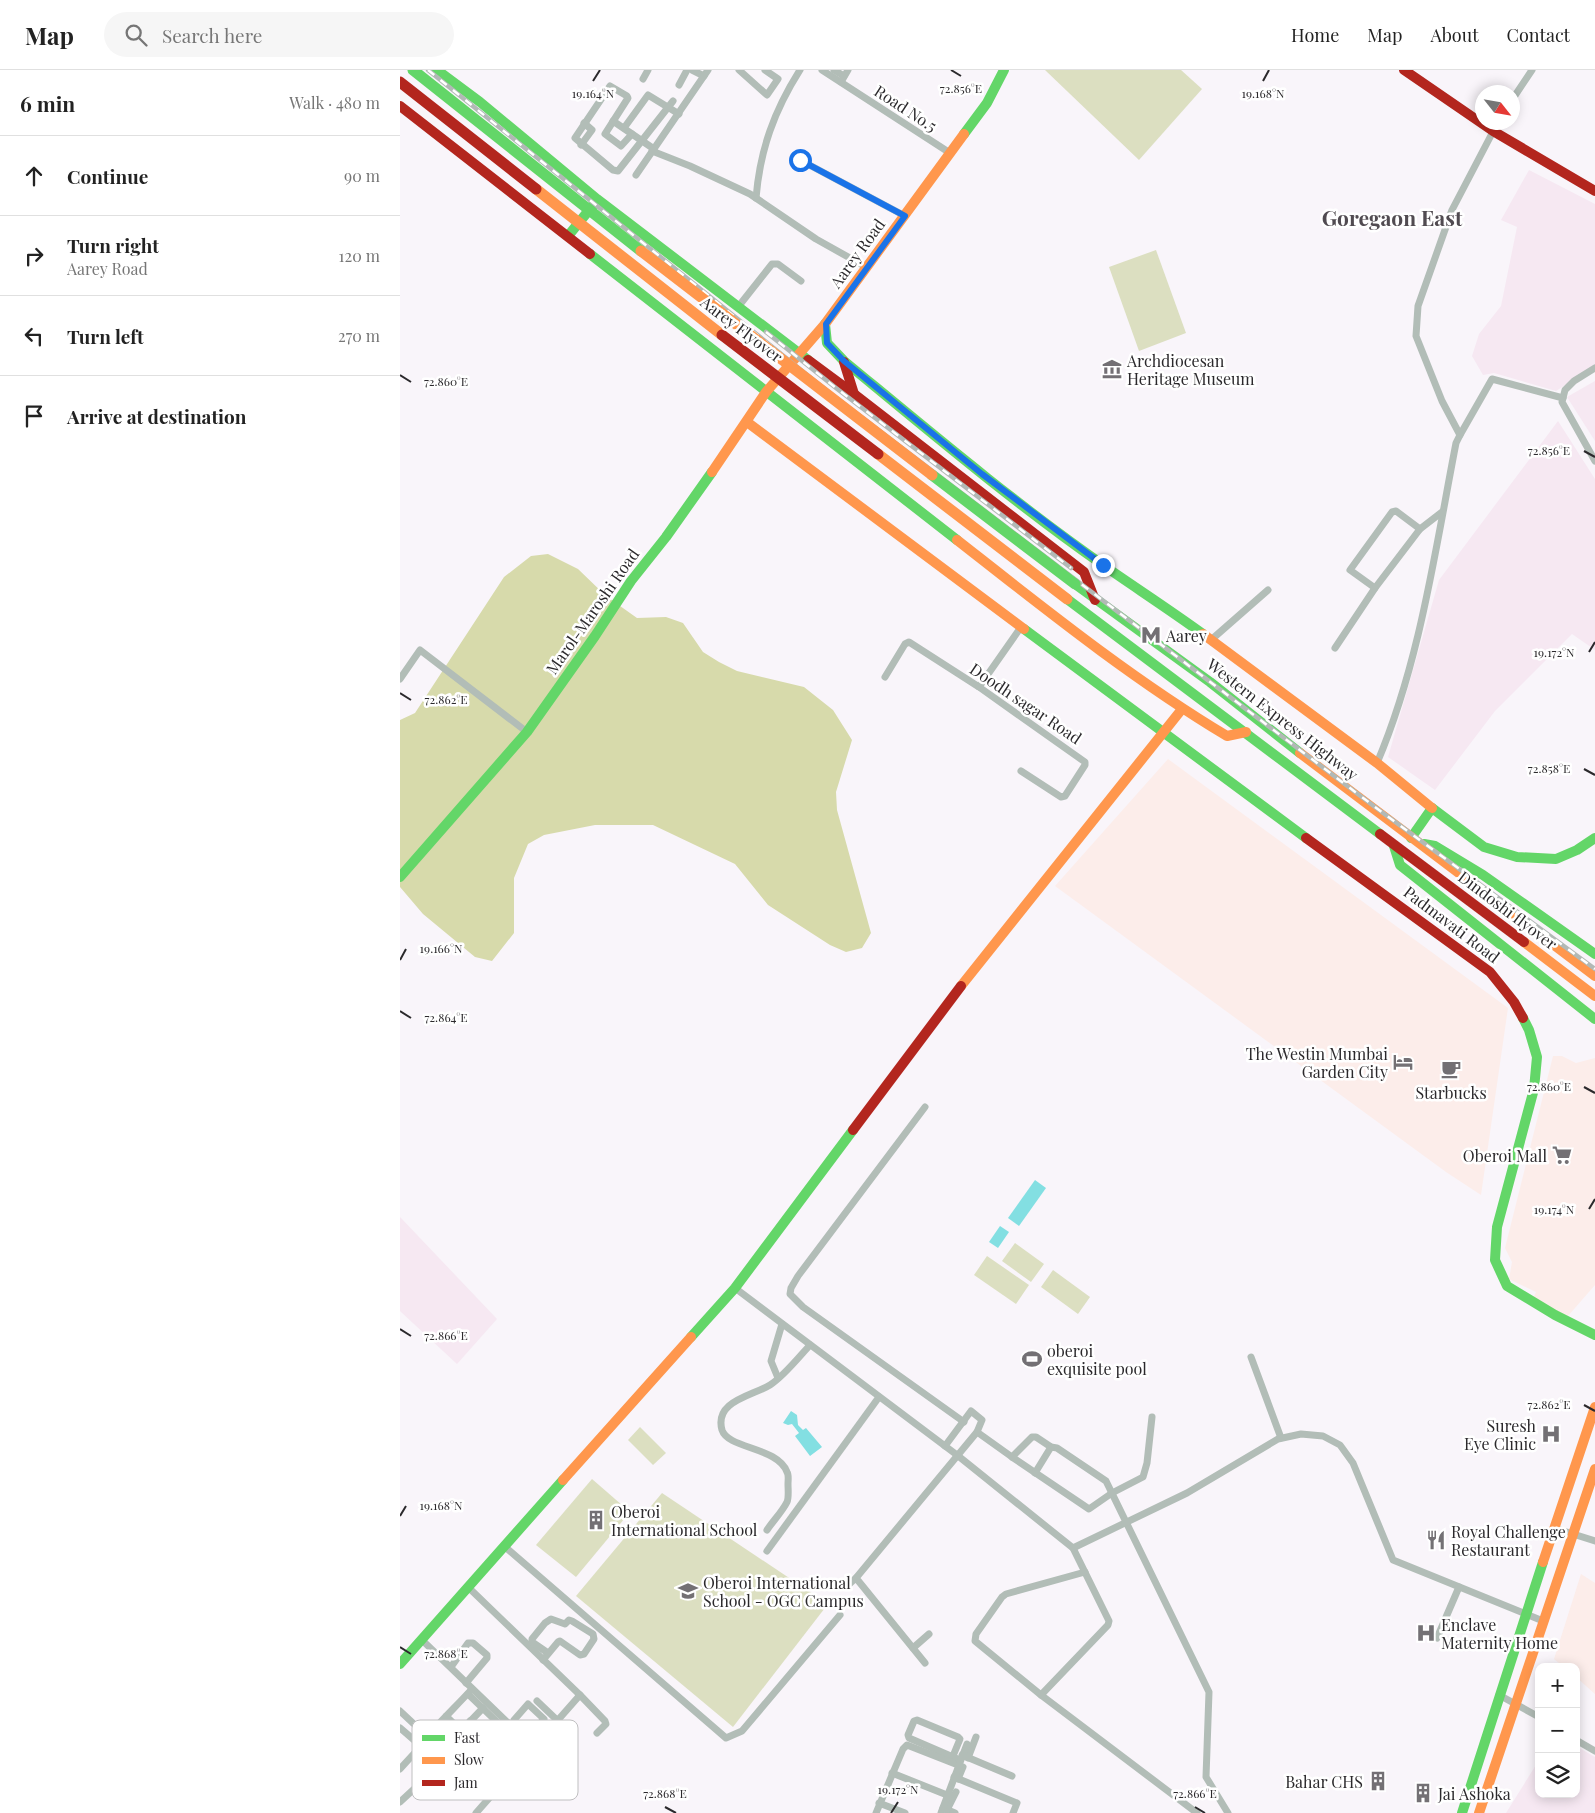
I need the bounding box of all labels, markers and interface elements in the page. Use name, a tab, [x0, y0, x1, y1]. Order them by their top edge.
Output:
search box	[104, 12, 454, 57]
text: Map	[25, 19, 74, 51]
icon: search	[122, 21, 150, 49]
text: Search here	[162, 22, 262, 48]
text: Home	[1291, 23, 1339, 47]
text: Map	[1367, 23, 1402, 47]
text: About	[1430, 23, 1479, 47]
text: Contact	[1507, 23, 1570, 47]
street label: Road No.5	[871, 80, 941, 136]
text: 72.856°E	[940, 80, 982, 96]
text: 19.164°N	[572, 85, 615, 101]
text: 19.168°N	[1242, 85, 1285, 101]
north arrow	[1475, 85, 1520, 130]
text: 6 min	[20, 89, 75, 117]
text: Walk · 480 m	[289, 92, 380, 113]
route start	[789, 149, 812, 172]
icon: ahead	[20, 162, 48, 190]
text: Continue	[67, 163, 148, 189]
text: 90 m	[344, 165, 380, 186]
district label: Goregaon East	[1322, 203, 1463, 231]
street label: Aarey Road	[824, 214, 889, 293]
text: Turn right	[67, 232, 159, 258]
icon: right	[20, 242, 48, 270]
text: 120 m	[339, 245, 380, 266]
text: Aarey Road	[67, 258, 148, 279]
street label: Aarey Flyover	[696, 291, 787, 367]
icon: left	[20, 322, 48, 350]
text: Turn left	[67, 323, 144, 349]
text: 270 m	[338, 325, 380, 346]
place label: Archdiocesan Heritage Museum	[1126, 350, 1255, 389]
museum icon: Archdiocesan Heritage Museum	[1101, 358, 1123, 380]
text: 72.860°E	[424, 373, 468, 389]
icon: arrive	[20, 402, 48, 430]
text: Arrive at destination	[67, 403, 247, 429]
text: 72.856°E	[1528, 442, 1570, 458]
street label: Marol-Maroshi Road	[541, 544, 643, 678]
route end	[1092, 554, 1115, 577]
metro station icon: Aarey	[1140, 624, 1162, 646]
place label: Aarey	[1165, 625, 1207, 646]
text: 19.172°N	[1534, 644, 1575, 660]
street label: Western Express Highway	[1202, 653, 1363, 785]
street label: Doodh sagar Road	[966, 658, 1086, 748]
text: 72.862°E	[425, 691, 467, 707]
text: 72.858°E	[1528, 760, 1570, 776]
street label: Dindoshi flyover	[1454, 866, 1562, 954]
street label: Padmavati Road	[1400, 881, 1504, 967]
text: 19.166°N	[420, 940, 463, 956]
text: 72.864°E	[425, 1009, 468, 1025]
place label: The Westin Mumbai Garden City	[1246, 1043, 1388, 1082]
hotel icon: The Westin Mumbai Garden City	[1392, 1051, 1414, 1073]
cafe icon: Starbucks	[1440, 1058, 1462, 1080]
text: 72.860°E	[1527, 1078, 1571, 1094]
place label: Starbucks	[1415, 1082, 1487, 1103]
supermarket icon: Oberoi Mall	[1551, 1144, 1573, 1166]
place label: Oberoi Mall	[1463, 1145, 1547, 1166]
text: 19.174°N	[1534, 1201, 1575, 1217]
text: 72.866°E	[424, 1327, 468, 1343]
place label: oberoi exquisite pool	[1047, 1340, 1147, 1379]
sports icon: oberoi exquisite pool	[1021, 1348, 1043, 1370]
text: 72.862°E	[1528, 1396, 1570, 1412]
place label: Suresh Eye Clinic	[1464, 1415, 1537, 1454]
hospital icon: Suresh Eye Clinic	[1540, 1423, 1562, 1445]
text: 19.168°N	[420, 1497, 463, 1513]
place label: Oberoi International School	[611, 1501, 758, 1540]
building icon: Oberoi International School	[585, 1509, 607, 1531]
place label: Royal Challenge Restaurant	[1451, 1521, 1566, 1560]
restaurant icon: Royal Challenge Restaurant	[1425, 1529, 1447, 1551]
place label: Oberoi International School - OGC Campus	[703, 1572, 864, 1611]
school or university icon: Oberoi International School - OGC Campus	[677, 1580, 699, 1602]
place label: Enclave Maternity Home	[1441, 1614, 1558, 1653]
hospital icon: Enclave Maternity Home	[1415, 1622, 1437, 1644]
text: 72.868°E	[424, 1645, 468, 1661]
map controls	[1535, 1663, 1580, 1798]
button: +	[1535, 1663, 1580, 1708]
button: −	[1535, 1708, 1580, 1753]
legend	[412, 1720, 578, 1800]
text: Fast	[454, 1728, 481, 1747]
text: Slow	[454, 1750, 484, 1769]
button: layers	[1535, 1753, 1580, 1798]
building icon: Bahar CHS	[1367, 1770, 1389, 1792]
place label: Bahar CHS	[1285, 1771, 1363, 1792]
text: Jam	[453, 1773, 478, 1792]
text: 19.172°N	[878, 1781, 919, 1797]
building icon: Jai Ashoka	[1412, 1782, 1434, 1804]
place label: Jai Ashoka	[1437, 1783, 1511, 1804]
text: 72.868°E	[643, 1785, 687, 1801]
text: 72.866°E	[1173, 1785, 1217, 1801]

